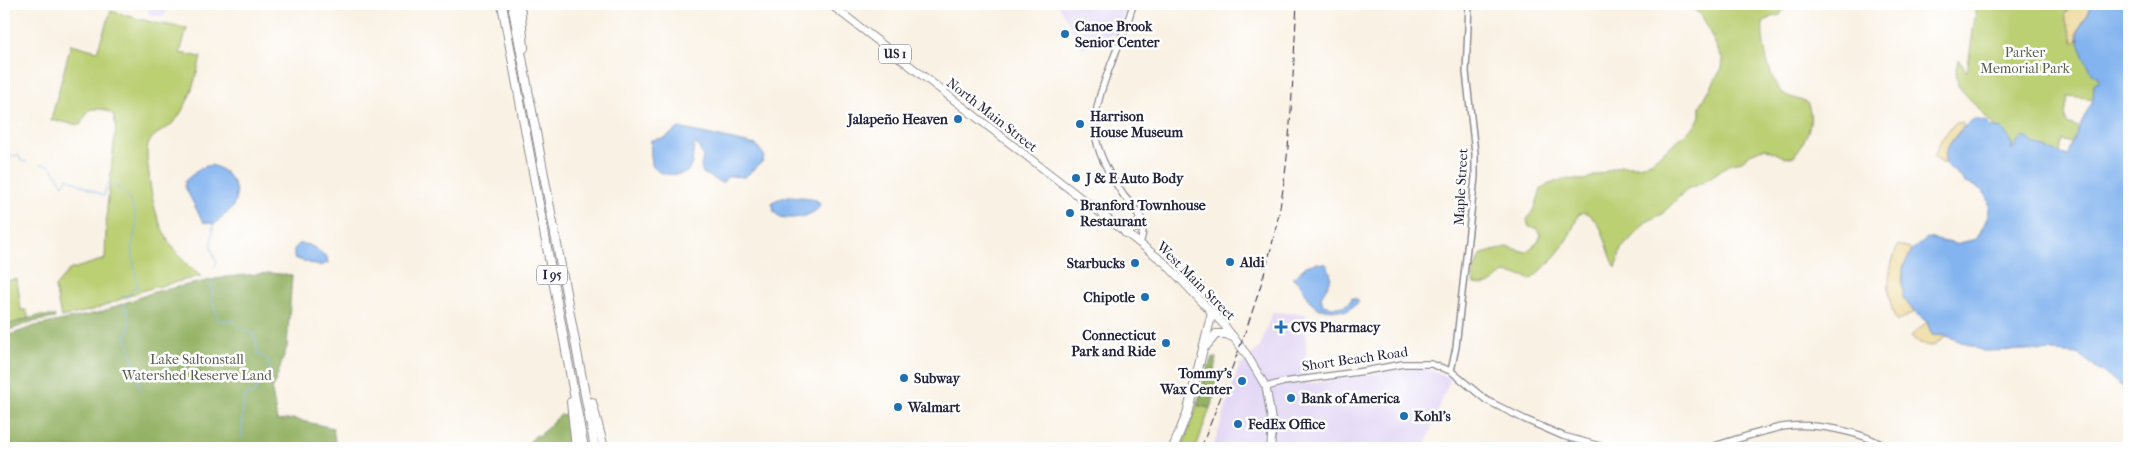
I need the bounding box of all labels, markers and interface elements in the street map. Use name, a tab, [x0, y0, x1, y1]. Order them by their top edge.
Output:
place label: Canoe Brook Senior Center	[1075, 18, 1161, 51]
marker: Canoe Brook Senior Center	[1059, 28, 1071, 40]
road number: US 1	[879, 44, 911, 64]
park label: Parker Memorial Park	[1980, 44, 2070, 77]
street label: North Main Street	[943, 74, 1041, 156]
place label: Harrison House Museum	[1090, 108, 1183, 141]
place label: Jalapeño Heaven	[846, 111, 949, 128]
marker: Jalapeño Heaven	[952, 113, 964, 125]
marker: Harrison House Museum	[1074, 118, 1086, 130]
street label: Maple Street	[1450, 148, 1472, 226]
place label: J & E Auto Body	[1084, 170, 1185, 187]
marker: J & E Auto Body	[1070, 172, 1082, 184]
place label: Branford Townhouse Restaurant	[1080, 197, 1206, 230]
marker: Branford Townhouse Restaurant	[1064, 207, 1076, 219]
street label: West Main Street	[1152, 237, 1239, 324]
place label: Aldi	[1239, 254, 1265, 271]
place label: Starbucks	[1067, 255, 1126, 272]
marker: Aldi	[1224, 256, 1236, 268]
marker: Starbucks	[1129, 257, 1141, 269]
road number: I 95	[537, 266, 567, 284]
place label: Chipotle	[1083, 289, 1135, 306]
marker: Chipotle	[1139, 291, 1151, 303]
place label: CVS Pharmacy	[1291, 319, 1382, 336]
marker: CVS Pharmacy	[1275, 321, 1287, 333]
place label: Connecticut Park and Ride	[1071, 327, 1157, 360]
marker: Connecticut Park and Ride	[1160, 337, 1172, 349]
street label: Short Beach Road	[1301, 343, 1409, 375]
park label: Lake Saltonstall Watershed Reserve Land	[121, 351, 272, 384]
place label: Tommy's Wax Center	[1159, 365, 1233, 398]
place label: Subway	[914, 370, 962, 387]
marker: Subway	[898, 372, 910, 384]
marker: Tommy's Wax Center	[1236, 375, 1248, 387]
place label: Bank of America	[1301, 390, 1400, 407]
marker: Bank of America	[1285, 392, 1297, 404]
place label: Walmart	[907, 399, 961, 416]
marker: Walmart	[892, 401, 904, 413]
place label: Kohl's	[1414, 408, 1452, 425]
marker: Kohl's	[1398, 410, 1410, 422]
place label: FedEx Office	[1247, 416, 1325, 433]
marker: FedEx Office	[1232, 418, 1244, 430]

